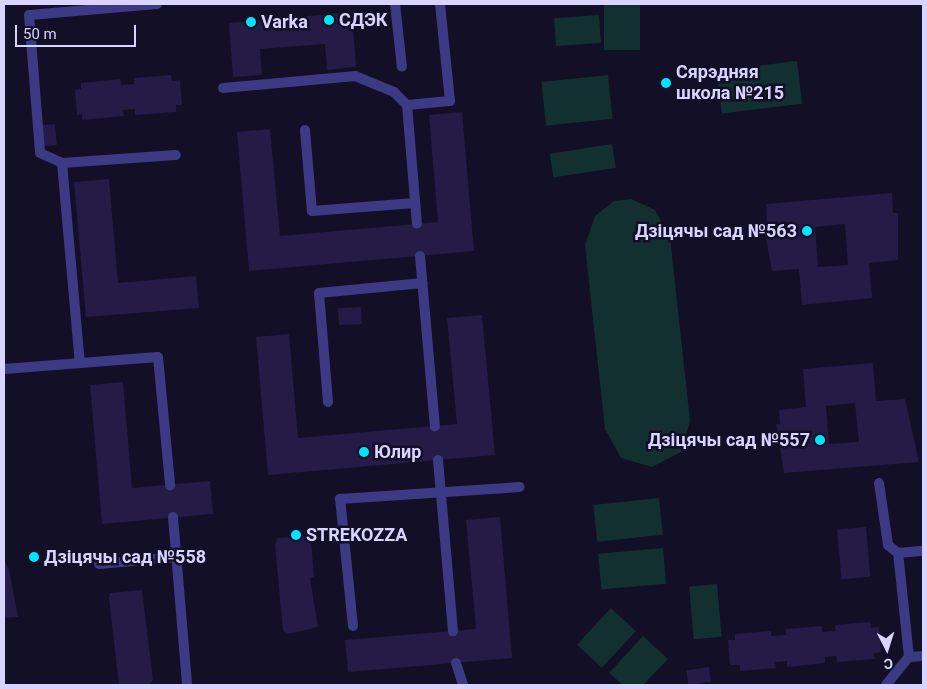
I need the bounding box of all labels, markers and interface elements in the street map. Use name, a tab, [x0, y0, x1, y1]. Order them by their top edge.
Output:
place label: СДЭК	[339, 9, 387, 31]
place label: Varka	[261, 11, 308, 33]
marker: СДЭК	[323, 14, 335, 26]
scale bar	[18, 15, 139, 47]
marker: Varka	[245, 16, 257, 28]
text: 50 m	[23, 25, 57, 43]
place label: Сярэдняя школа №215	[676, 62, 784, 104]
marker: Сярэдняя школа №215	[660, 77, 672, 89]
place label: Дзіцячы сад №563	[635, 220, 797, 242]
marker: Дзіцячы сад №563	[801, 225, 813, 237]
place label: Дзіцячы сад №557	[648, 429, 810, 451]
marker: Дзіцячы сад №557	[814, 434, 826, 446]
place label: Юлир	[374, 441, 421, 463]
marker: Юлир	[358, 446, 370, 458]
place label: STREKOZZA	[306, 524, 407, 546]
marker: STREKOZZA	[290, 529, 302, 541]
place label: Дзіцячы сад №558	[44, 546, 206, 568]
marker: Дзіцячы сад №558	[28, 551, 40, 563]
north arrow	[862, 624, 912, 674]
text: С	[883, 656, 894, 672]

